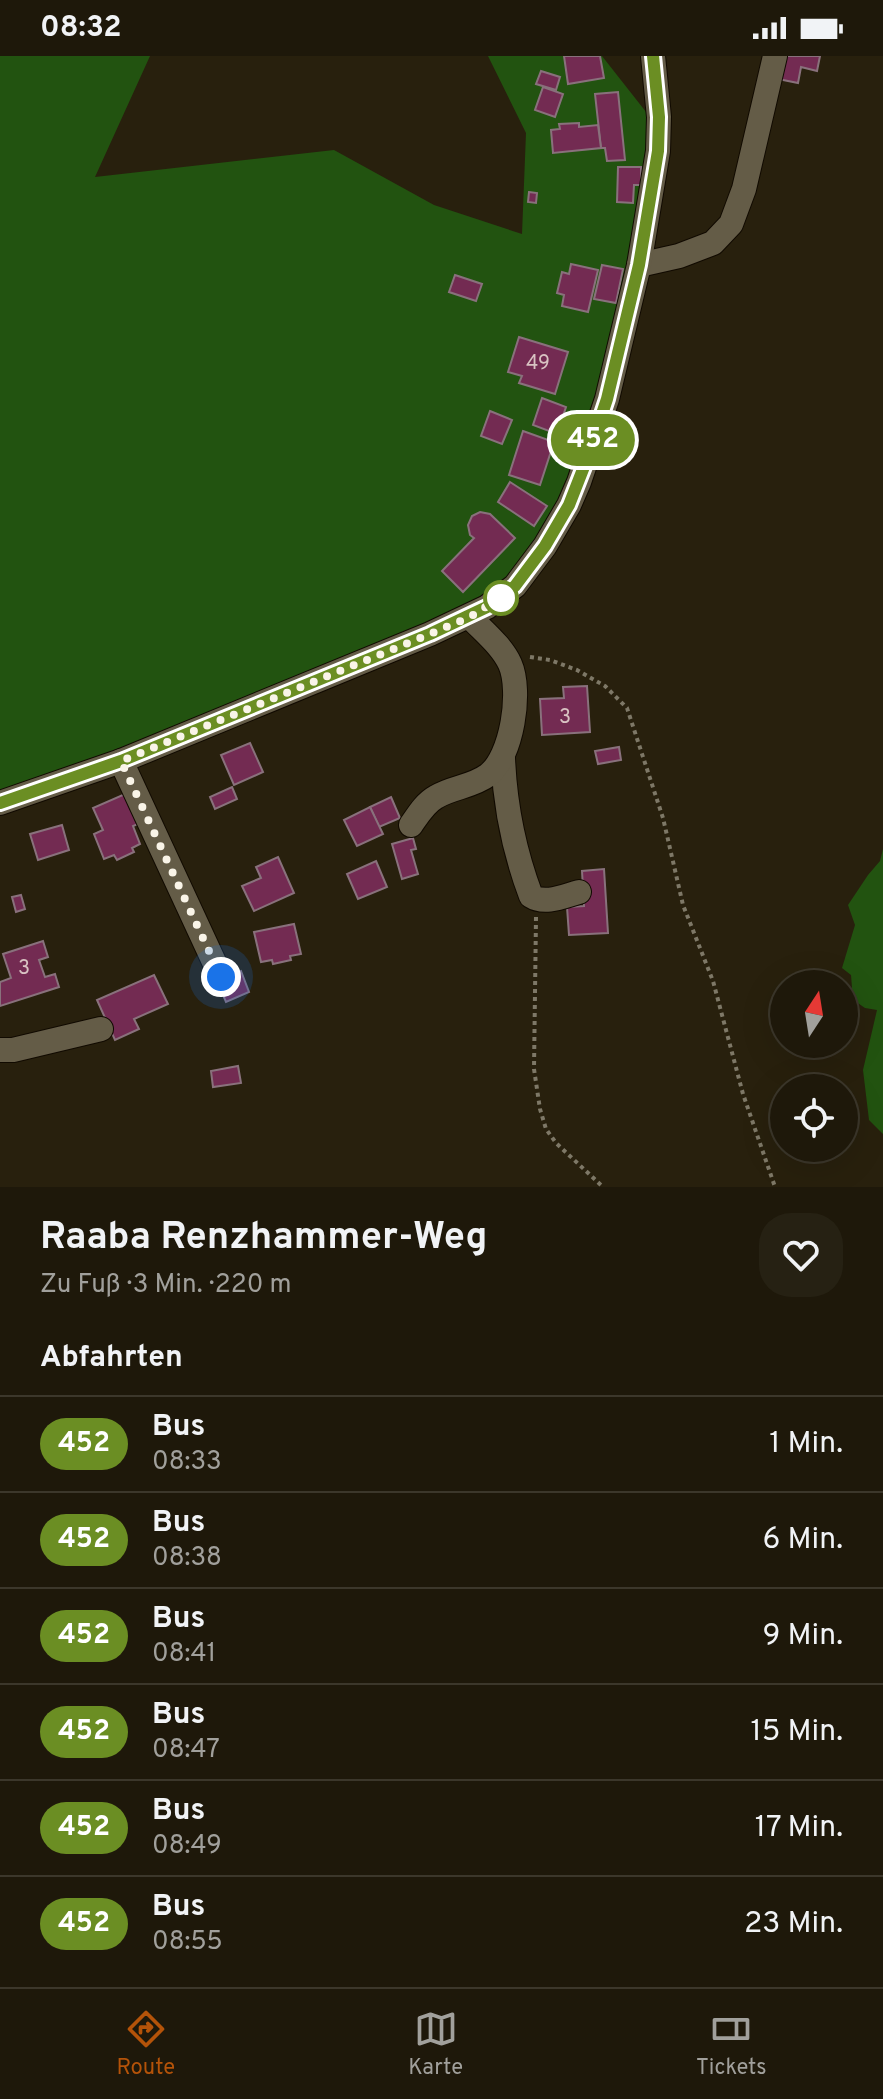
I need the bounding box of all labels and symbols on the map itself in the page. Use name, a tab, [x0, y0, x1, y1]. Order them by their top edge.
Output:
house number: 49	[526, 351, 550, 377]
line badge: 452	[547, 414, 639, 466]
unlabelled marker	[484, 581, 518, 615]
house number: 3	[559, 705, 571, 731]
house number: 3	[18, 956, 30, 982]
your location	[201, 957, 241, 997]
north arrow	[770, 970, 858, 1058]

